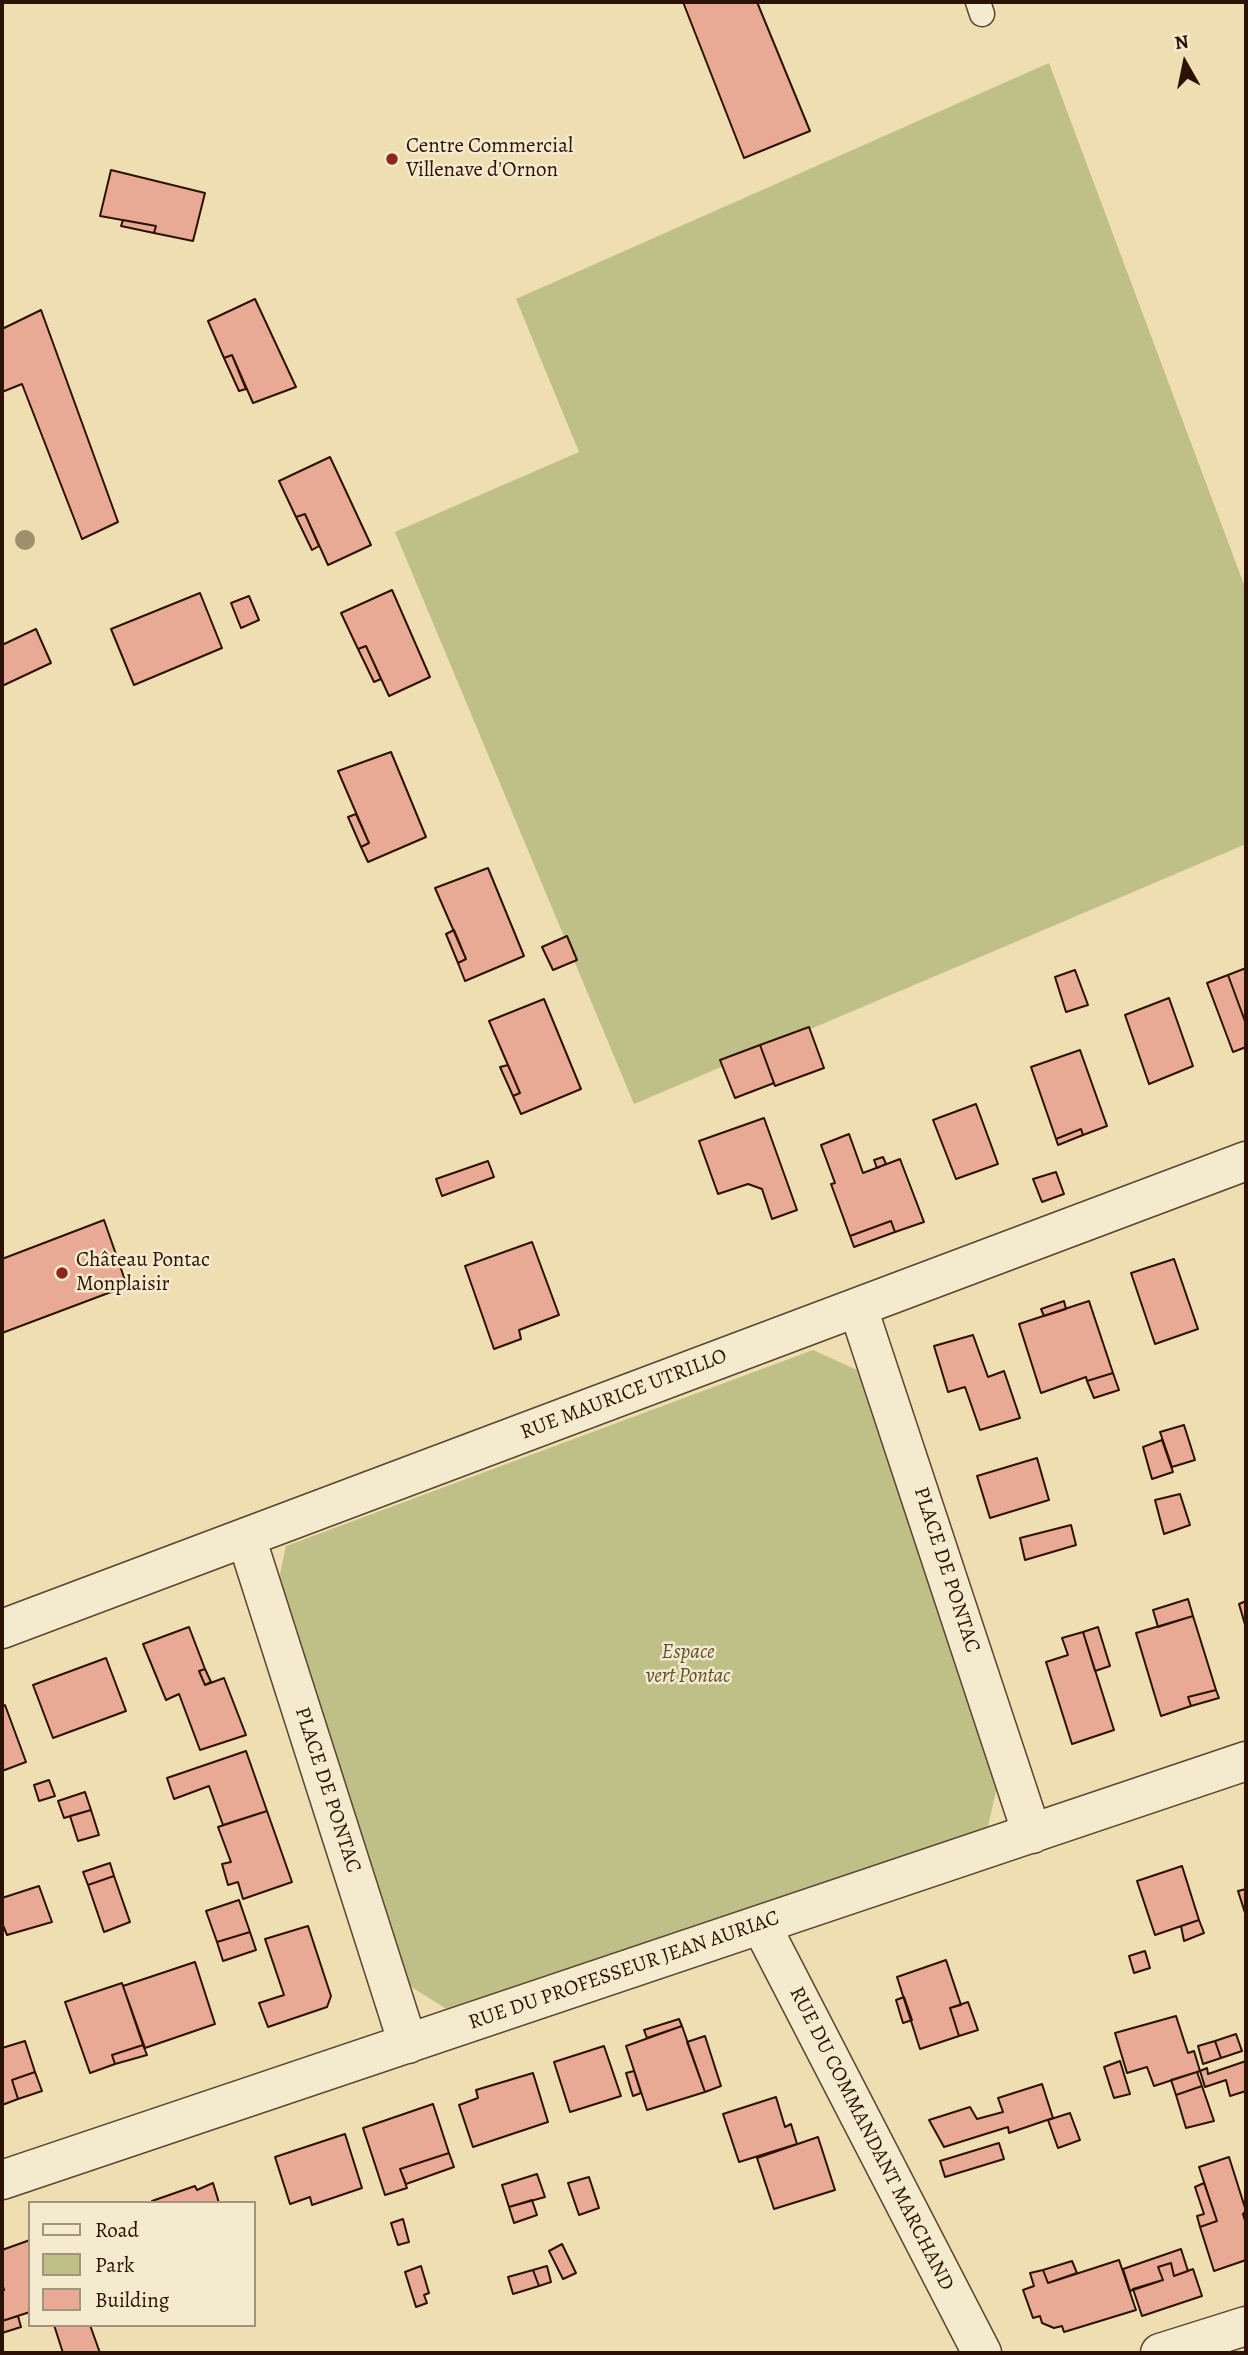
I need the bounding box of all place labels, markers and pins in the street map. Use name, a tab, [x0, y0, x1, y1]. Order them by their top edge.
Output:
place label: Centre Commercial Villenave d'Ornon	[406, 134, 573, 184]
marker: Centre Commercial Villenave d'Ornon	[384, 151, 400, 167]
place label: Château Pontac Monplaisir	[76, 1248, 210, 1298]
marker: Château Pontac Monplaisir	[54, 1265, 70, 1281]

